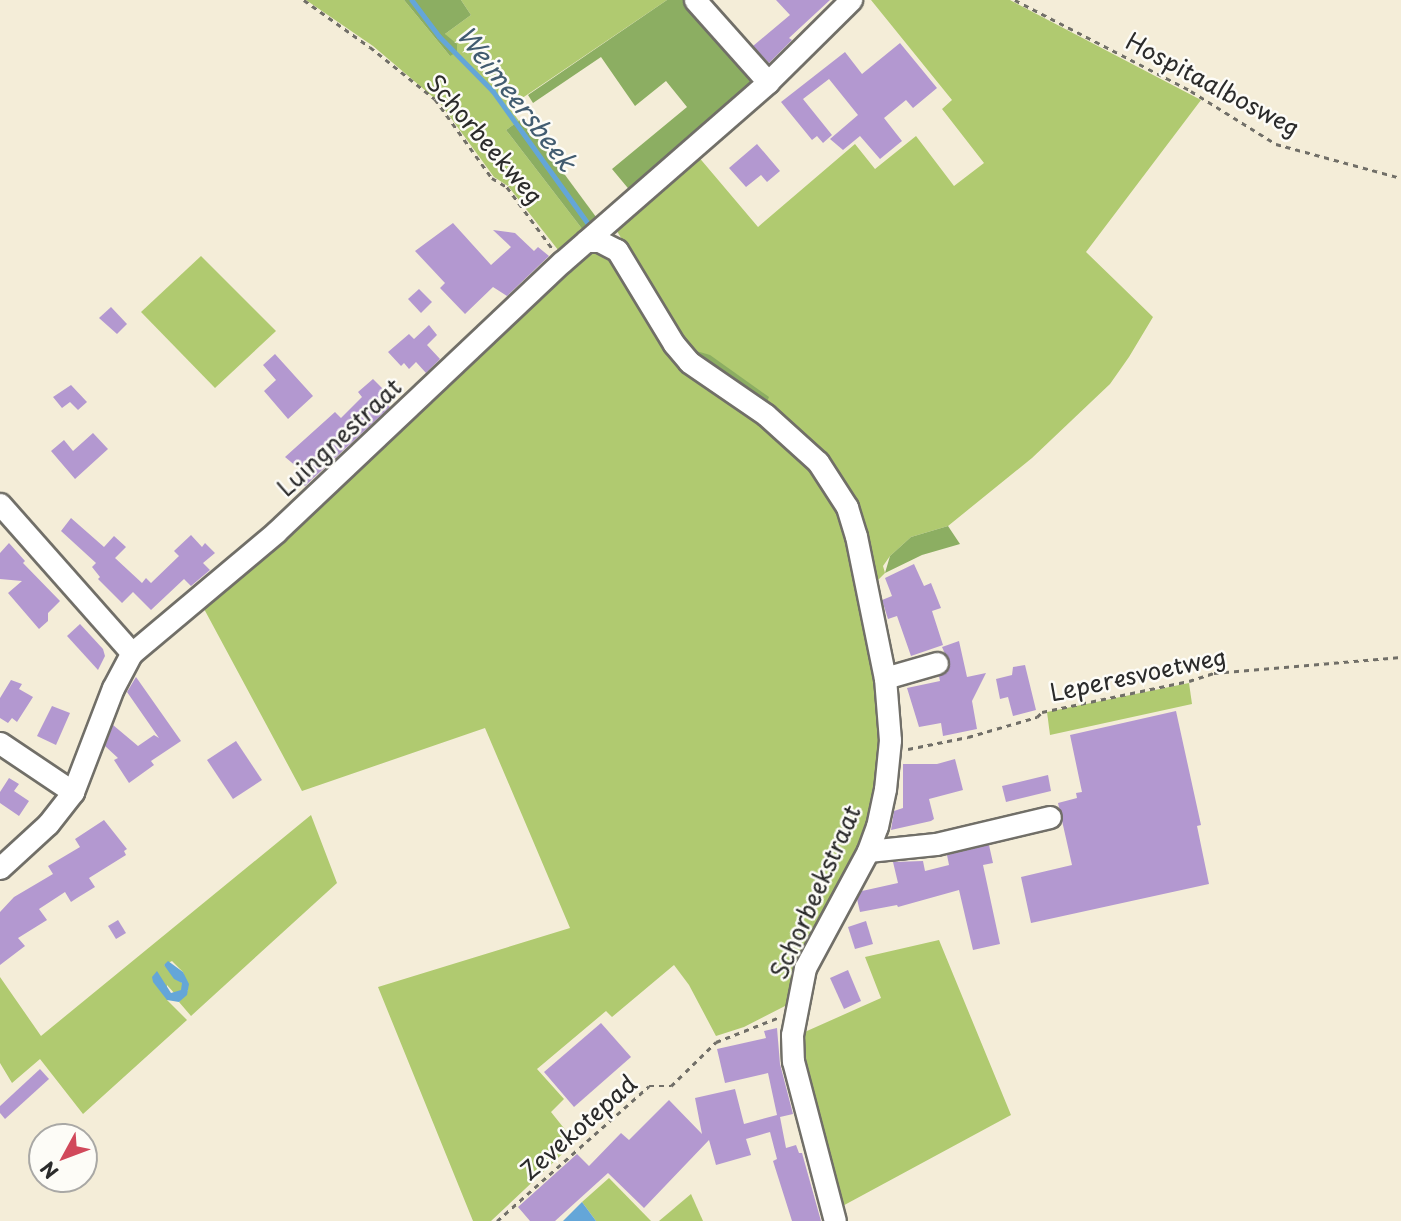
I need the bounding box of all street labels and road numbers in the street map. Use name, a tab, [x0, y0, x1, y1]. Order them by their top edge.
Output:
street label: Hospitaalbosweg	[1121, 26, 1305, 142]
street label: Schorbeekweg	[421, 68, 549, 210]
street label: Luingnestraat	[271, 372, 407, 502]
street label: Leperesvoetweg	[1047, 641, 1229, 707]
street label: Schorbeekstraat	[764, 800, 866, 984]
street label: Zevekotepad	[514, 1069, 642, 1185]

